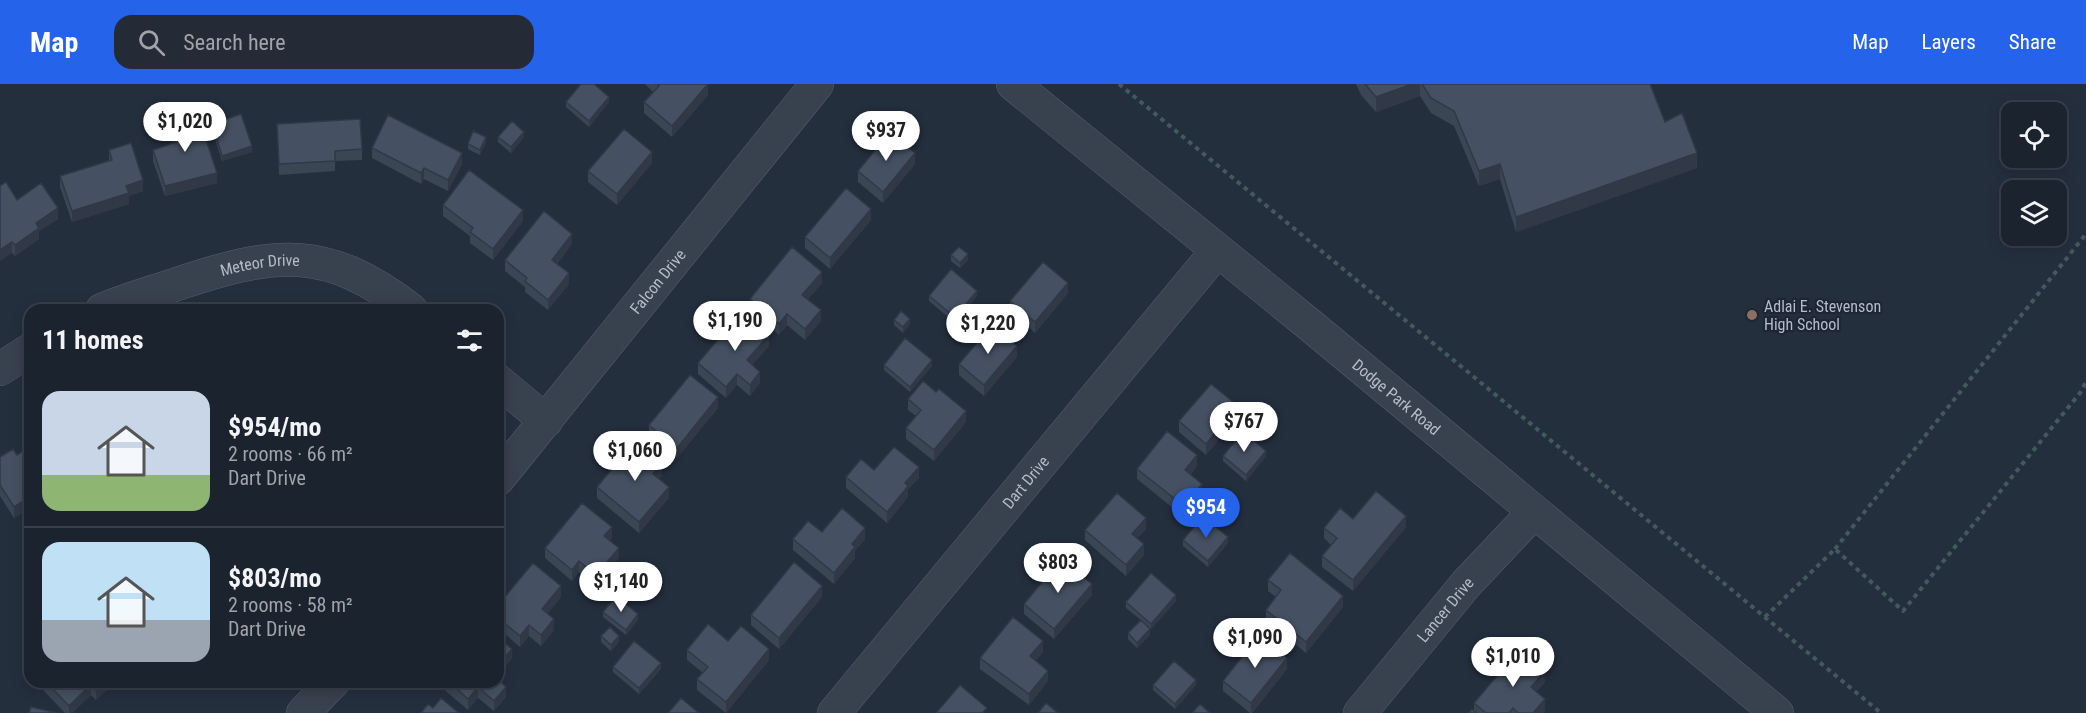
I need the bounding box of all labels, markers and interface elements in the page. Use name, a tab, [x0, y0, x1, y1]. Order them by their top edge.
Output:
search box	[114, 15, 534, 69]
text: Map	[30, 26, 78, 59]
icon: search	[135, 26, 168, 59]
text: Search here	[183, 30, 286, 55]
text: Map	[1852, 30, 1889, 54]
text: Layers	[1922, 30, 1976, 54]
text: Share	[2009, 30, 2056, 54]
pin: $1,020	[136, 102, 234, 153]
map controls	[2001, 102, 2067, 246]
button: locate	[2001, 102, 2067, 168]
text: $1,020	[157, 109, 213, 133]
pin: $937	[850, 111, 922, 162]
text: $937	[866, 118, 906, 142]
button: layers	[2001, 180, 2067, 246]
street label: Falcon Drive	[626, 245, 689, 318]
street label: Meteor Drive	[218, 250, 300, 280]
place label: Adlai E. Stevenson High School	[1764, 297, 1881, 334]
pin: $1,190	[686, 301, 784, 352]
pin: $1,220	[939, 304, 1037, 355]
text: $1,190	[707, 308, 763, 332]
marker: Adlai E. Stevenson High School	[1745, 308, 1759, 322]
text: $1,220	[960, 311, 1016, 335]
icon: filters	[453, 324, 486, 357]
text: 11 homes	[42, 325, 144, 355]
street label: Dodge Park Road	[1349, 355, 1444, 439]
pin: $767	[1208, 402, 1280, 453]
text: $767	[1224, 409, 1264, 433]
text: $954/mo	[228, 412, 321, 442]
icon: home	[90, 415, 162, 487]
pin: $1,060	[586, 431, 684, 482]
text: $1,060	[607, 438, 663, 462]
text: 2 rooms · 66 m²	[228, 442, 353, 466]
street label: Dart Drive	[998, 452, 1053, 512]
text: Dart Drive	[228, 466, 306, 490]
pin: $954	[1170, 488, 1242, 539]
text: $954	[1186, 495, 1226, 519]
pin: $803	[1022, 543, 1094, 594]
text: $803	[1038, 550, 1078, 574]
pin: $1,140	[572, 562, 670, 613]
text: $803/mo	[228, 563, 321, 593]
icon: home	[90, 566, 162, 638]
text: $1,140	[593, 569, 649, 593]
street label: Lancer Drive	[1413, 573, 1477, 646]
text: 2 rooms · 58 m²	[228, 593, 353, 617]
text: Dart Drive	[228, 617, 306, 641]
pin: $1,090	[1206, 618, 1304, 669]
text: $1,090	[1227, 625, 1283, 649]
pin: $1,010	[1464, 637, 1562, 688]
text: $1,010	[1485, 644, 1541, 668]

